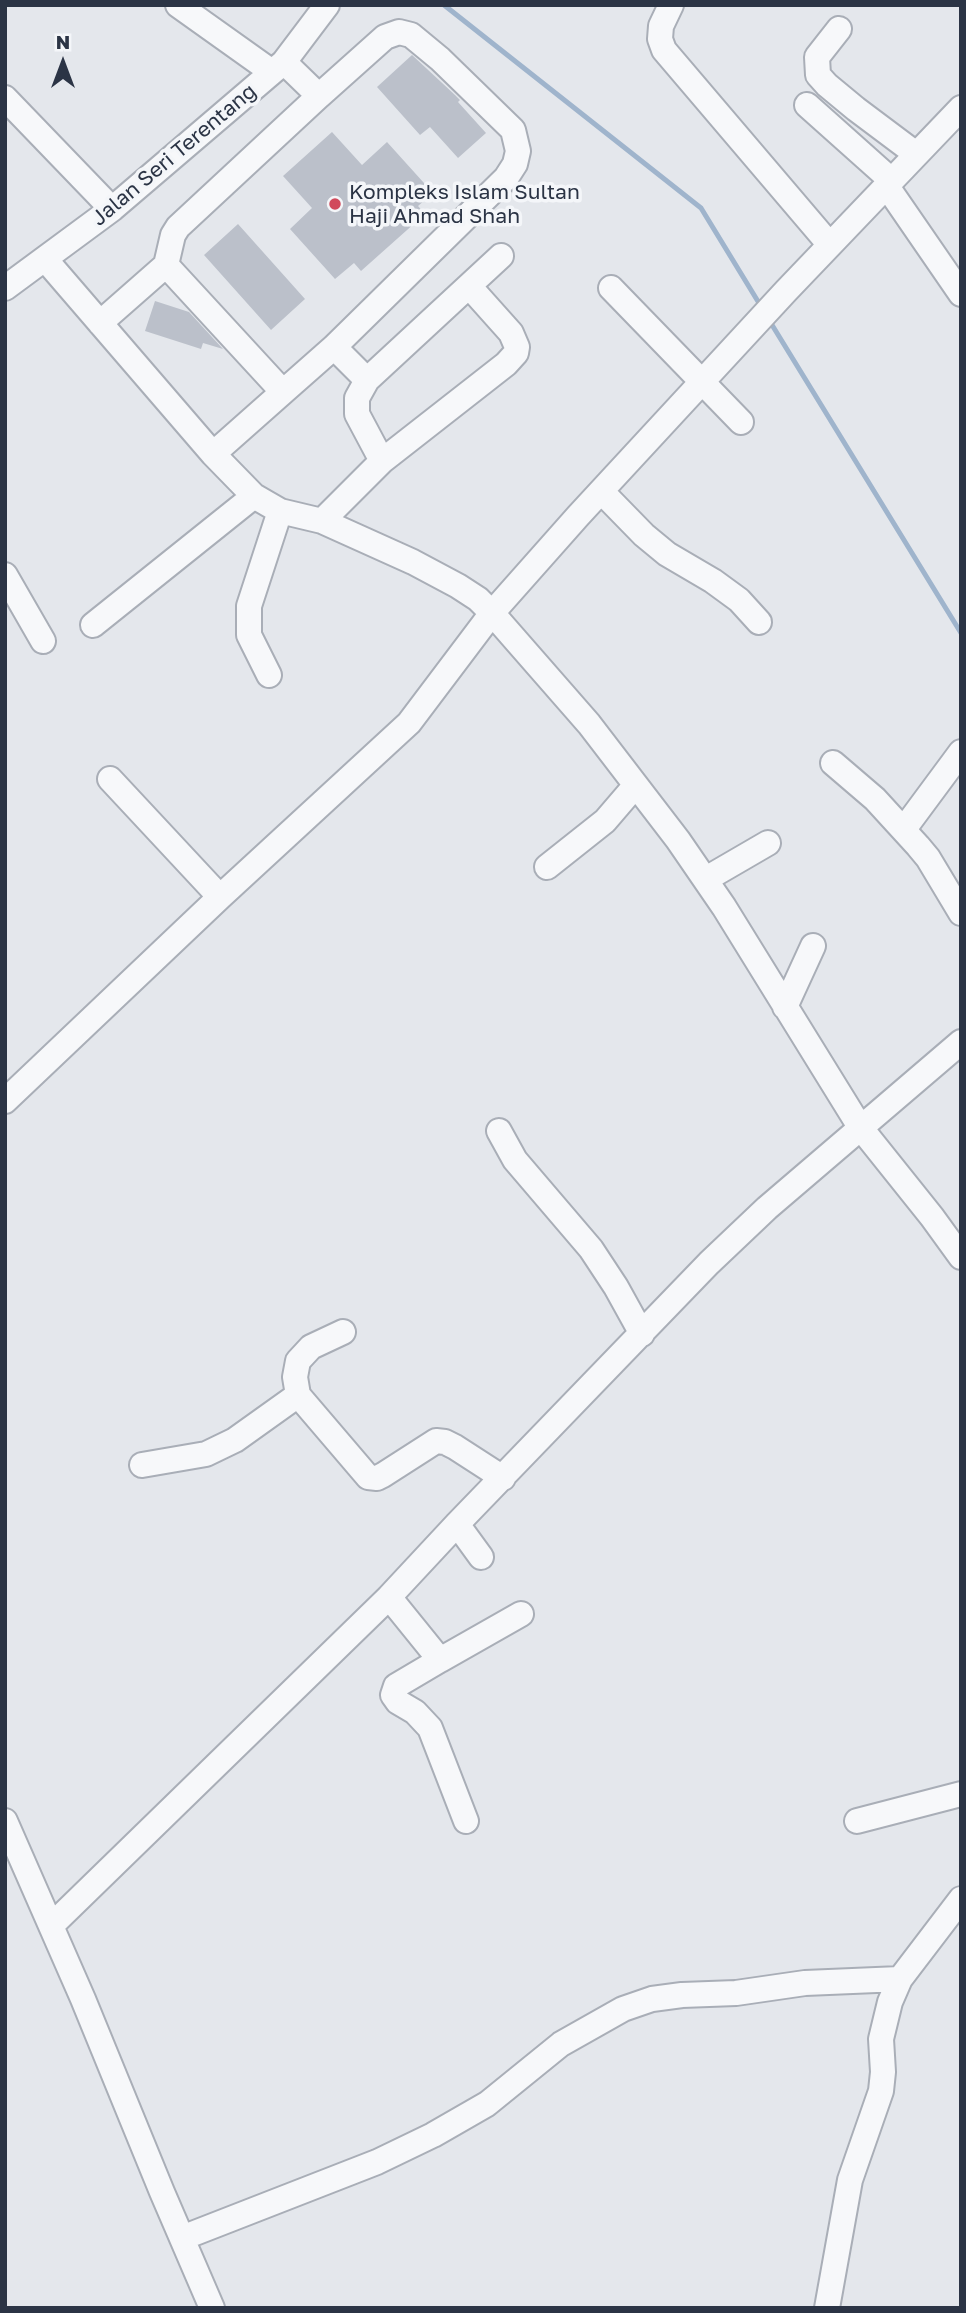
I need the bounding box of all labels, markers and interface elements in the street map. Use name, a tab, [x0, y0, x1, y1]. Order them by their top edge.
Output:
north arrow	[28, 28, 98, 98]
text: N	[56, 30, 70, 53]
street label: Jalan Seri Terentang	[87, 79, 261, 231]
place label: Kompleks Islam Sultan Haji Ahmad Shah	[349, 179, 580, 229]
marker: Kompleks Islam Sultan Haji Ahmad Shah	[327, 196, 343, 212]

